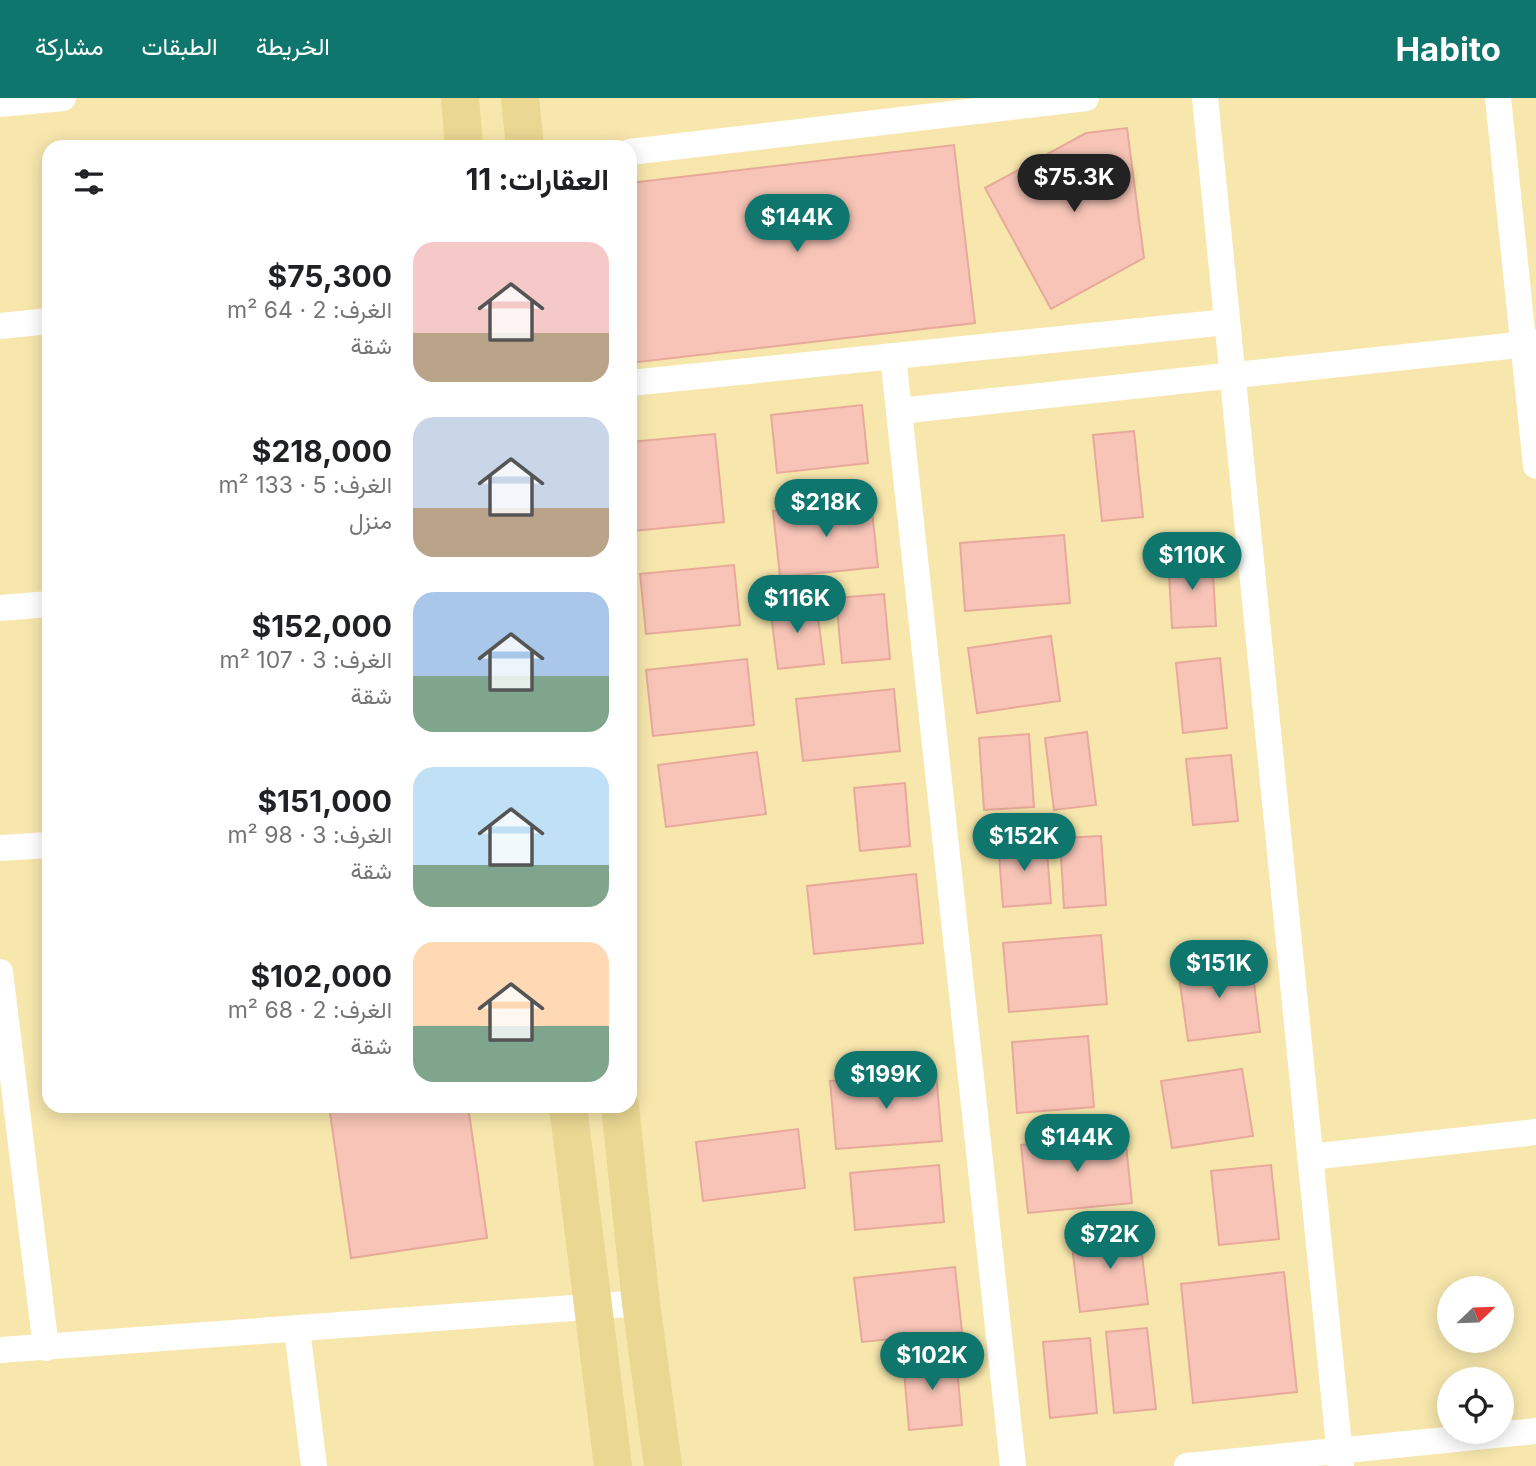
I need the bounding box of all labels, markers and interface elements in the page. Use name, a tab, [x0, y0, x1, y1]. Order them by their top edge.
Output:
text: Habito	[1395, 29, 1501, 69]
text: مشاركة	[35, 32, 103, 61]
text: الطبقات	[141, 32, 218, 61]
text: الخريطة	[256, 32, 330, 61]
pin: $75.3K	[1017, 155, 1131, 214]
text: العقارات: 11	[465, 161, 609, 197]
icon: filters	[70, 163, 108, 201]
text: $75.3K	[1034, 163, 1114, 191]
pin: $144K	[748, 194, 846, 254]
text: $144K	[761, 203, 833, 231]
text: $75,300	[268, 258, 392, 294]
icon: home	[469, 270, 553, 354]
text: الغرف: 2 · 64 m²	[227, 296, 392, 324]
text: شقة	[350, 332, 392, 360]
text: $218,000	[252, 433, 392, 469]
icon: home	[469, 445, 553, 529]
text: الغرف: 5 · 133 m²	[218, 471, 392, 499]
pin: $218K	[777, 480, 875, 539]
text: $218K	[791, 488, 861, 516]
text: منزل	[349, 507, 392, 535]
pin: $110K	[1143, 532, 1241, 592]
text: $110K	[1159, 541, 1225, 569]
pin: $116K	[748, 575, 846, 635]
text: $116K	[764, 584, 830, 612]
text: $152,000	[252, 608, 392, 644]
icon: home	[469, 620, 553, 704]
text: الغرف: 3 · 107 m²	[220, 646, 392, 674]
text: شقة	[350, 682, 392, 710]
text: $151,000	[257, 783, 392, 819]
icon: home	[469, 795, 553, 879]
pin: $152K	[975, 814, 1073, 873]
text: الغرف: 3 · 98 m²	[227, 821, 392, 849]
text: $152K	[989, 822, 1059, 850]
text: شقة	[350, 857, 392, 885]
pin: $151K	[1170, 940, 1268, 1000]
text: $151K	[1186, 949, 1252, 977]
text: $102,000	[250, 958, 392, 994]
icon: home	[469, 970, 553, 1054]
text: الغرف: 2 · 68 m²	[228, 996, 392, 1024]
text: شقة	[350, 1032, 392, 1060]
pin: $199K	[837, 1052, 935, 1111]
text: $199K	[850, 1060, 922, 1088]
pin: $144K	[1028, 1114, 1126, 1174]
text: $144K	[1041, 1123, 1113, 1151]
pin: $72K	[1069, 1212, 1151, 1271]
text: $72K	[1080, 1220, 1140, 1248]
north arrow	[1437, 1276, 1514, 1353]
map controls	[1437, 1276, 1514, 1444]
pin: $102K	[883, 1332, 981, 1392]
text: $102K	[896, 1341, 968, 1369]
button: locate	[1437, 1367, 1514, 1444]

